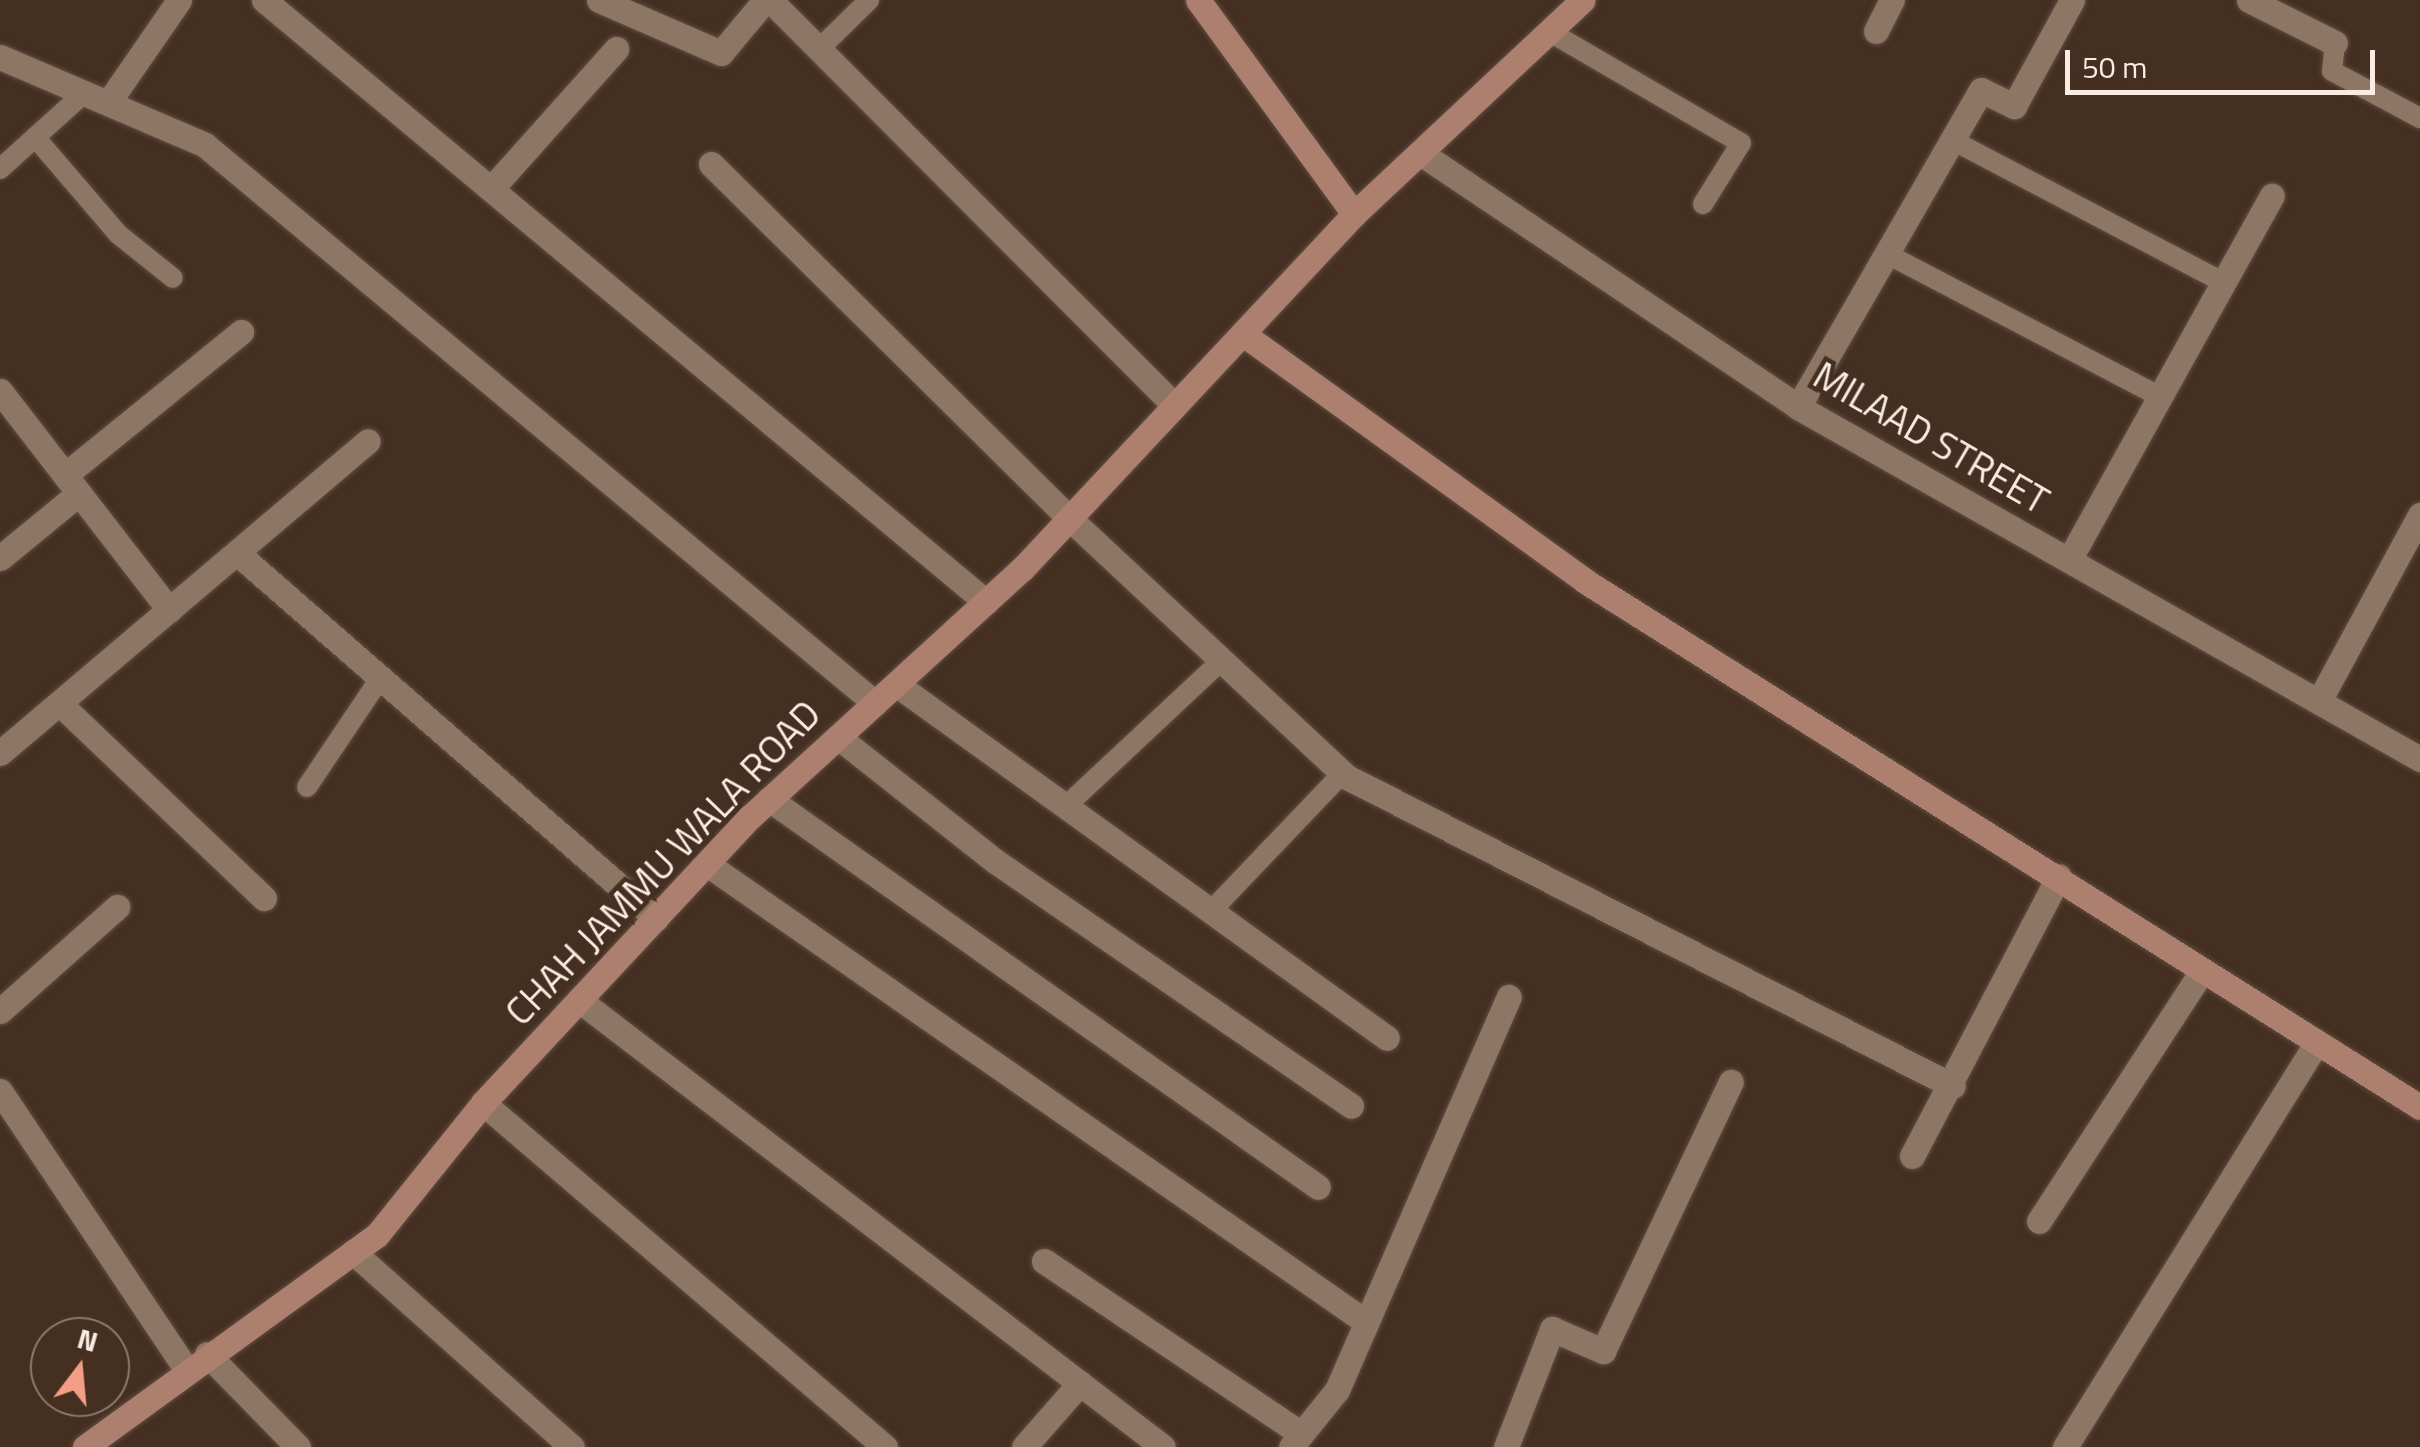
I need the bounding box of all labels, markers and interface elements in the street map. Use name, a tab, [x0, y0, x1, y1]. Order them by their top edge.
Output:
scale bar	[2070, 30, 2380, 92]
text: 50 m	[2082, 44, 2147, 90]
street label: MILAAD STREET	[1805, 352, 2057, 524]
street label: CHAH JAMMU WALA ROAD	[496, 691, 830, 1035]
text: N	[73, 1316, 103, 1363]
north arrow	[30, 1317, 130, 1417]

